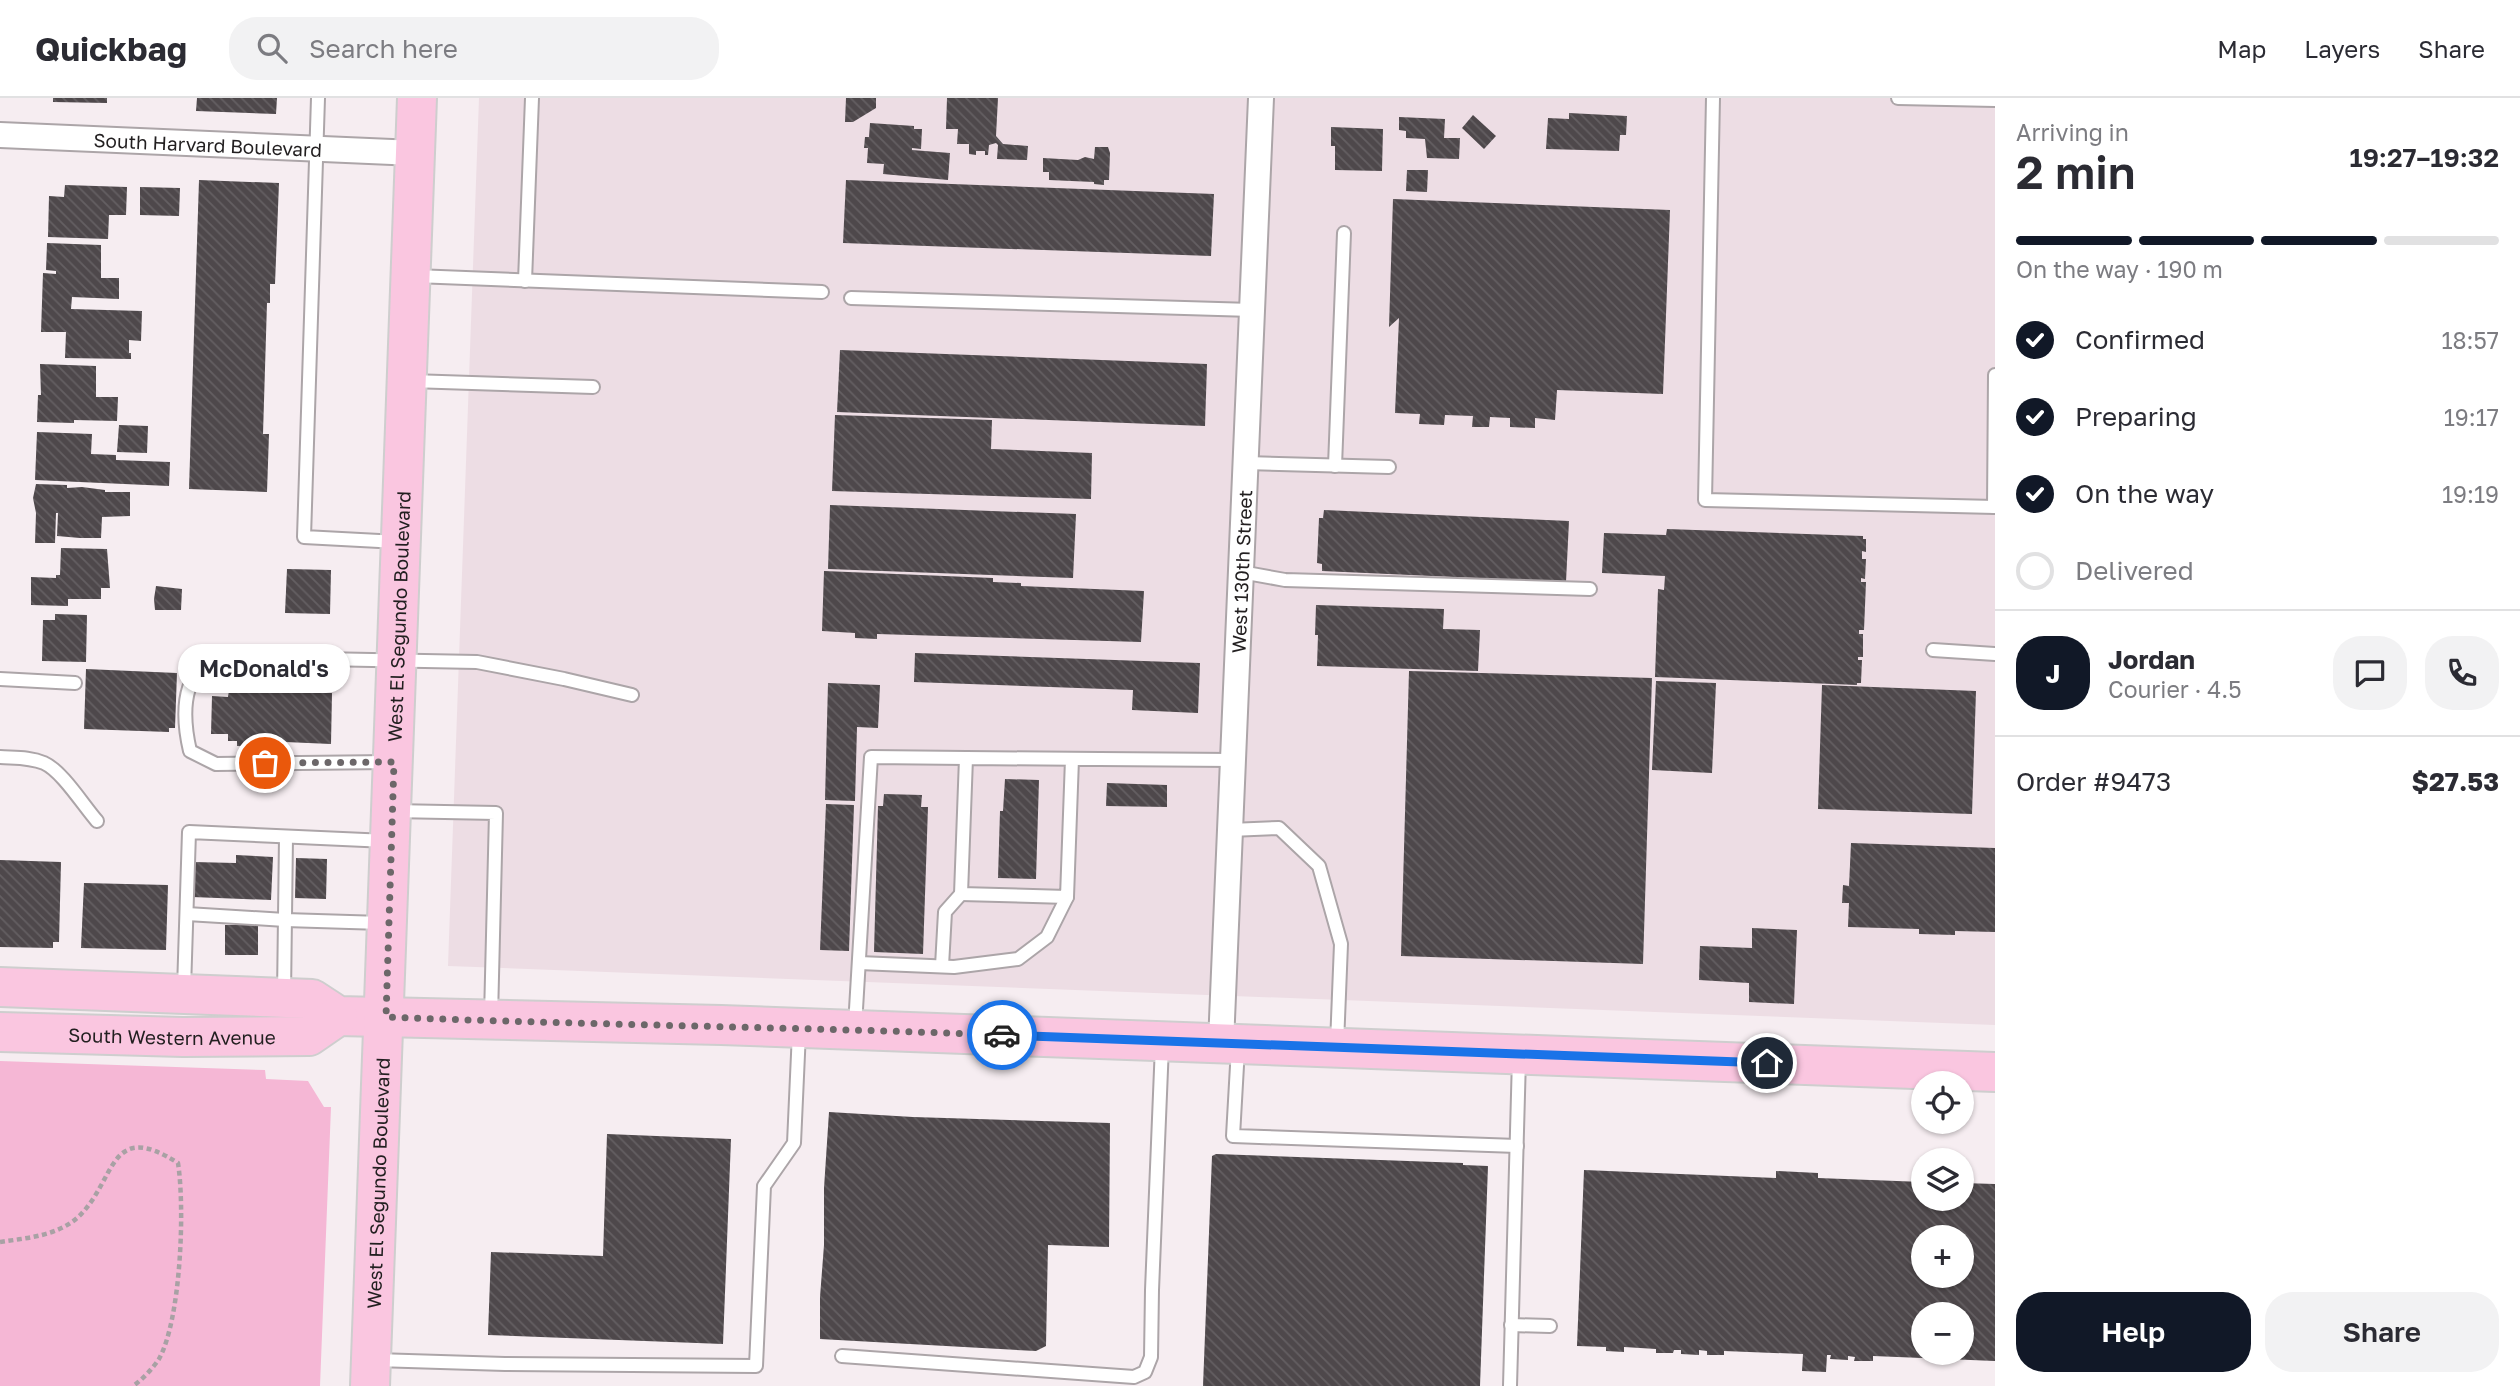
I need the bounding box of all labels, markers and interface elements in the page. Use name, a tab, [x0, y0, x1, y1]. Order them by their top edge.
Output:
search box	[229, 17, 719, 80]
text: Quickbag	[35, 29, 187, 68]
icon: search	[253, 29, 291, 67]
text: Search here	[309, 33, 458, 64]
text: Map	[2217, 34, 2266, 63]
text: Layers	[2304, 34, 2380, 63]
text: Share	[2418, 34, 2485, 63]
text: Arriving in	[2016, 118, 2129, 146]
street label: South Harvard Boulevard	[93, 128, 323, 160]
text: 19:27–19:32	[2350, 142, 2499, 173]
text: 2 min	[2016, 144, 2136, 199]
text: On the way · 190 m	[2016, 255, 2223, 283]
icon: check	[2016, 321, 2054, 359]
text: Confirmed	[2075, 324, 2205, 355]
text: 18:57	[2441, 326, 2499, 354]
icon: check	[2016, 398, 2054, 436]
text: Preparing	[2075, 401, 2197, 432]
text: 19:17	[2444, 403, 2499, 431]
icon: check	[2016, 475, 2054, 513]
text: On the way	[2075, 478, 2214, 509]
text: 19:19	[2442, 480, 2499, 508]
street label: West 130th Street	[1226, 489, 1256, 654]
street label: West El Segundo Boulevard	[382, 491, 414, 742]
text: Delivered	[2075, 555, 2194, 586]
button: chat	[2333, 636, 2407, 710]
button: phone	[2425, 636, 2499, 710]
callout: McDonald's	[179, 644, 351, 693]
text: Jordan	[2108, 644, 2195, 675]
text: McDonald's	[199, 654, 329, 682]
text: J	[2046, 658, 2060, 689]
text: Courier · 4.5	[2108, 675, 2241, 703]
pin	[235, 733, 295, 793]
icon: bag	[246, 744, 284, 782]
text: Order #9473	[2016, 766, 2171, 797]
text: $27.53	[2412, 766, 2499, 797]
courier	[967, 1000, 1037, 1070]
icon: car	[983, 1016, 1021, 1054]
street label: South Western Avenue	[68, 1022, 276, 1049]
pin	[1737, 1033, 1797, 1093]
icon: home	[1748, 1044, 1786, 1082]
street label: West El Segundo Boulevard	[361, 1057, 393, 1309]
map controls	[1911, 1071, 1974, 1365]
button: locate	[1911, 1071, 1974, 1134]
button: layers	[1911, 1148, 1974, 1211]
button: +	[1911, 1225, 1974, 1288]
button: Help	[2016, 1292, 2251, 1372]
button: Share	[2265, 1292, 2499, 1372]
button: −	[1911, 1302, 1974, 1365]

